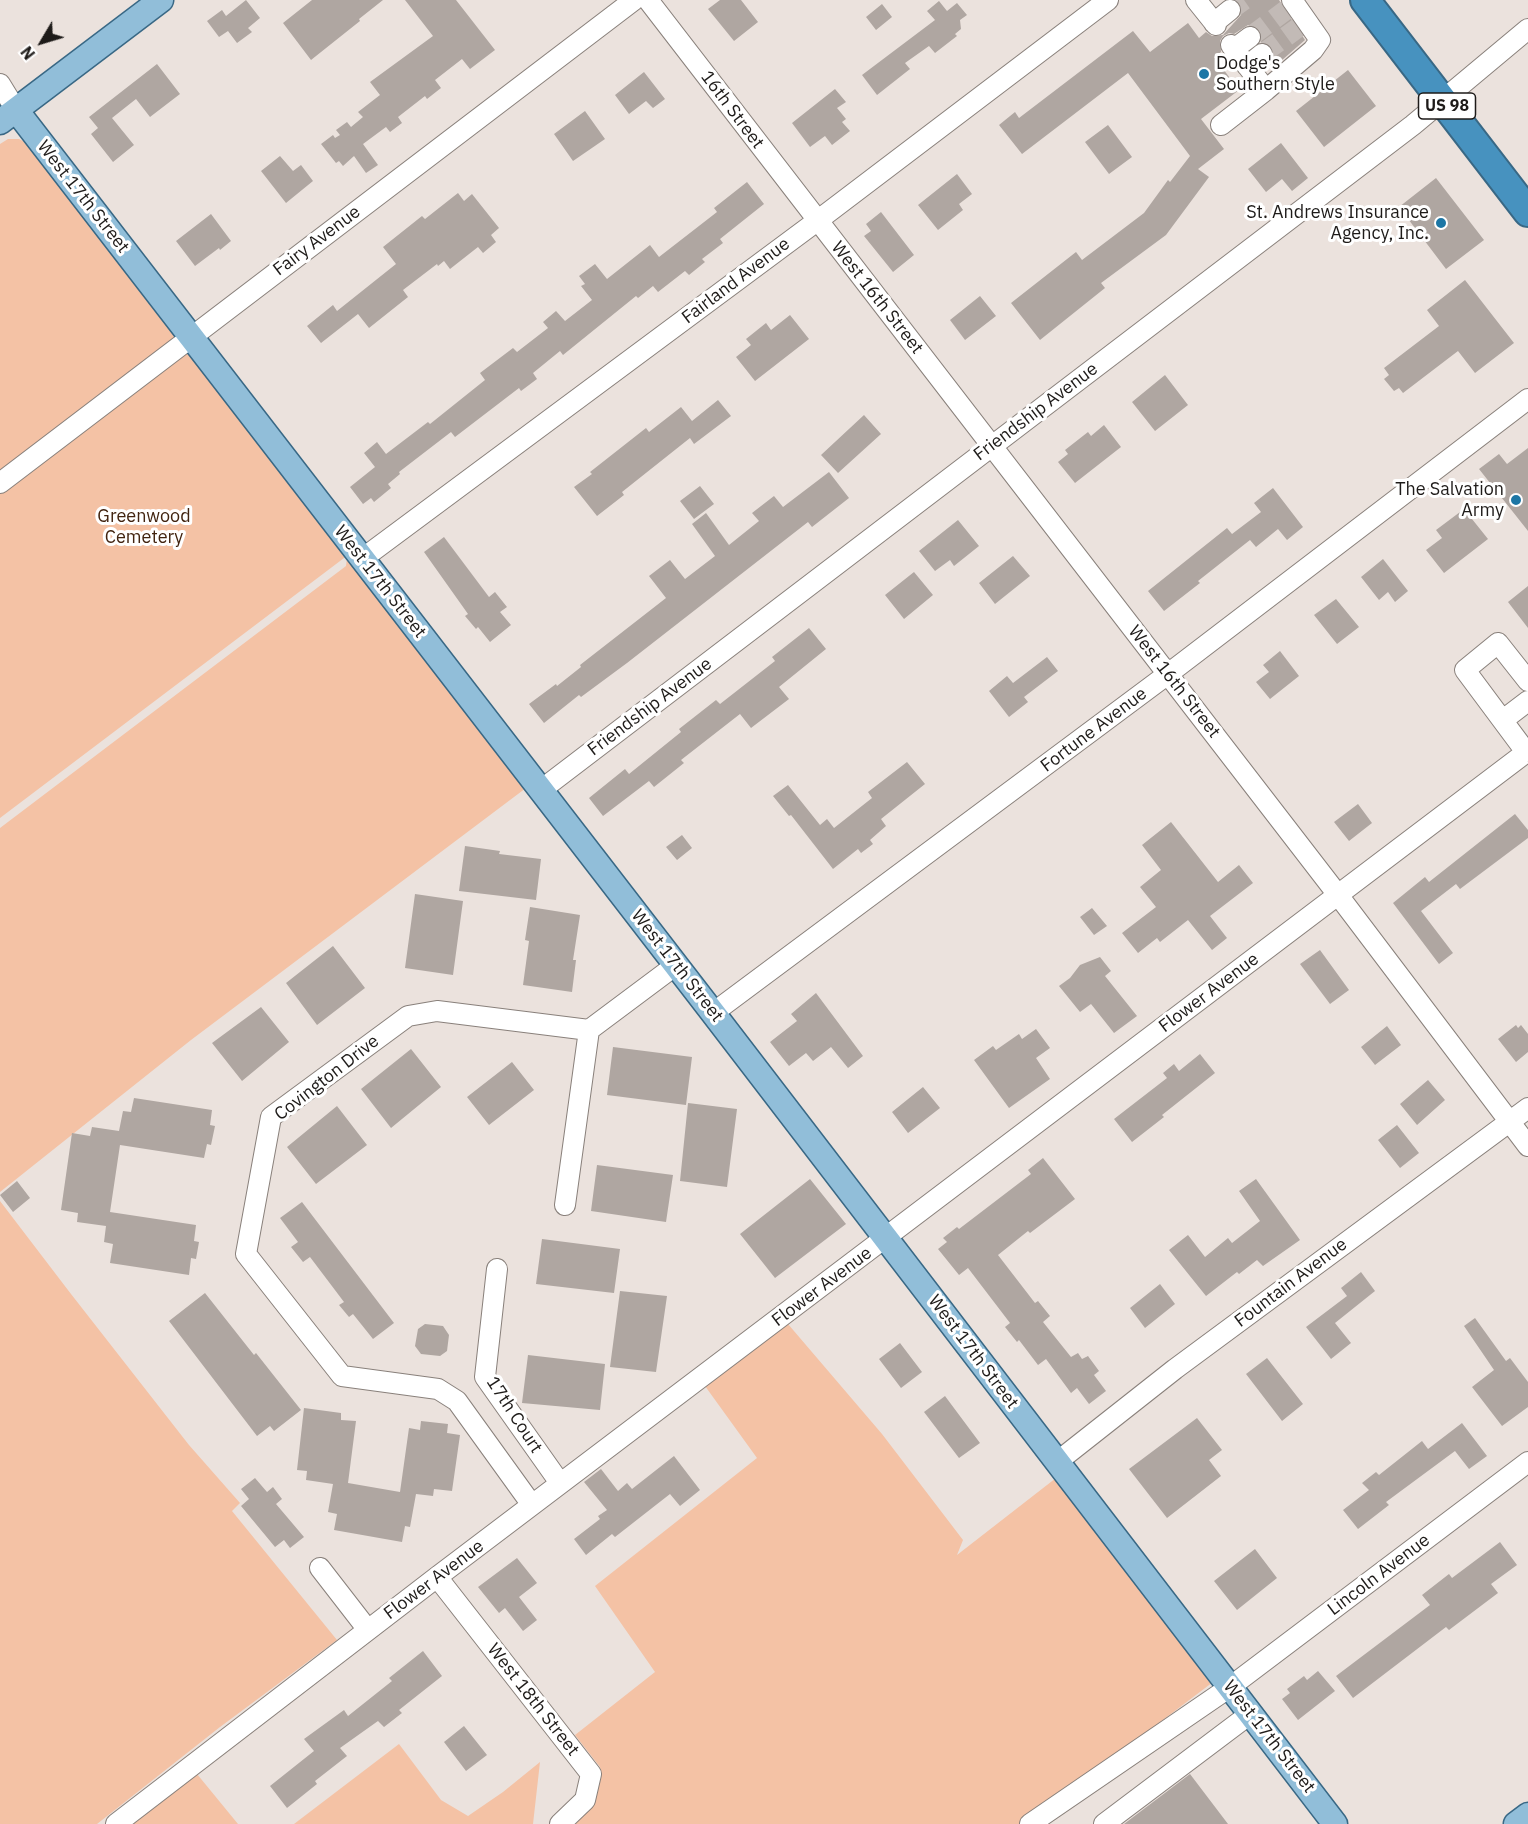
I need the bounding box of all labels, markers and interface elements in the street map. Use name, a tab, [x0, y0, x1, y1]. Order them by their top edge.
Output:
north arrow	[12, 12, 72, 72]
text: N	[16, 42, 39, 64]
place label: Dodge's Southern Style	[1216, 53, 1335, 96]
street label: 16th Street	[696, 67, 768, 153]
marker: Dodge's Southern Style	[1197, 67, 1211, 81]
road number: US 98	[1418, 93, 1476, 119]
street label: West 17th Street	[32, 137, 134, 257]
street label: Fairy Avenue	[269, 201, 365, 281]
place label: St. Andrews Insurance Agency, Inc.	[1246, 202, 1429, 244]
marker: St. Andrews Insurance Agency, Inc.	[1434, 216, 1448, 230]
street label: Fairland Avenue	[678, 233, 794, 329]
street label: West 16th Street	[826, 238, 928, 358]
street label: Friendship Avenue	[970, 358, 1102, 466]
place label: The Salvation Army	[1395, 479, 1504, 522]
marker: The Salvation Army	[1509, 493, 1523, 507]
park label: Greenwood Cemetery	[97, 506, 191, 548]
street label: West 17th Street	[329, 522, 431, 642]
street label: West 16th Street	[1123, 622, 1225, 742]
street label: Friendship Avenue	[584, 653, 716, 761]
street label: Fortune Avenue	[1037, 683, 1151, 777]
street label: West 17th Street	[626, 906, 728, 1026]
street label: Flower Avenue	[1155, 948, 1263, 1038]
street label: Covington Drive	[270, 1030, 384, 1126]
street label: Fountain Avenue	[1231, 1234, 1351, 1332]
street label: Flower Avenue	[768, 1242, 876, 1332]
street label: West 17th Street	[923, 1291, 1023, 1413]
street label: 17th Court	[481, 1373, 547, 1457]
street label: Lincoln Avenue	[1324, 1530, 1434, 1620]
street label: Flower Avenue	[380, 1535, 488, 1625]
street label: West 18th Street	[482, 1640, 584, 1760]
street label: West 17th Street	[1218, 1677, 1320, 1797]

